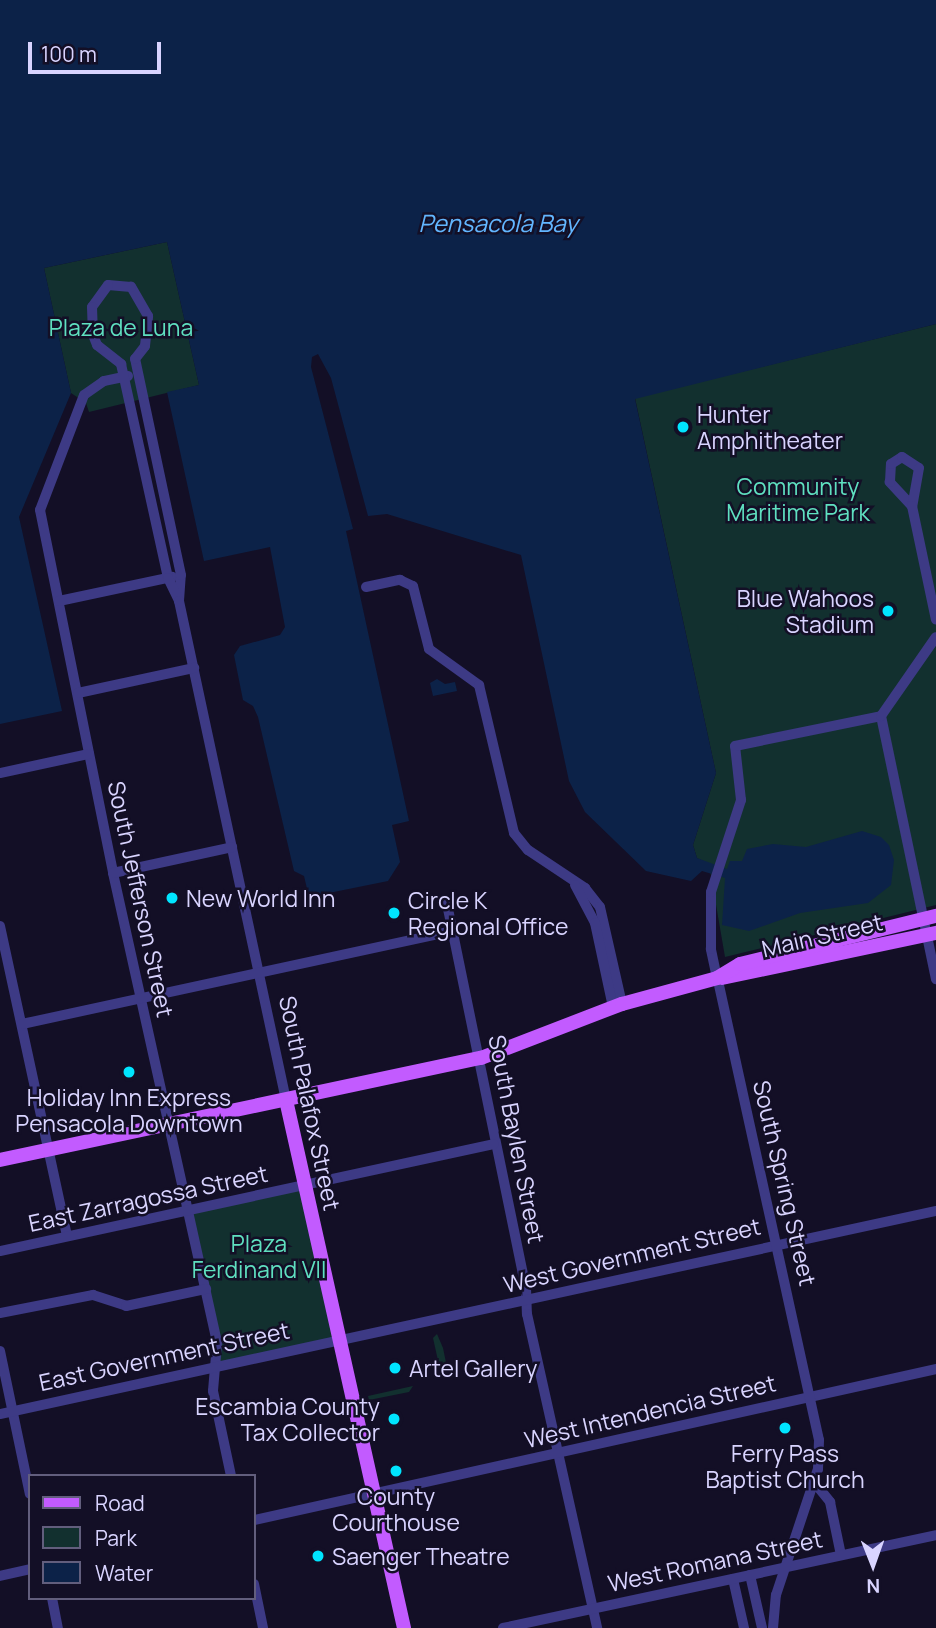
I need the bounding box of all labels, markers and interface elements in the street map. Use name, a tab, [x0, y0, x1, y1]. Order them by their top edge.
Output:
scale bar	[32, 28, 164, 72]
text: 100 m	[41, 40, 97, 68]
water label: Pensacola Bay	[418, 209, 578, 237]
park label: Plaza de Luna	[49, 313, 193, 341]
place label: Hunter Amphitheater	[697, 400, 843, 454]
marker: Hunter Amphitheater	[675, 419, 691, 435]
park label: Community Maritime Park	[726, 472, 870, 526]
place label: Blue Wahoos Stadium	[737, 584, 874, 638]
marker: Blue Wahoos Stadium	[880, 603, 896, 619]
street label: South Jefferson Street	[102, 778, 180, 1020]
place label: New World Inn	[186, 884, 335, 912]
place label: Circle K Regional Office	[408, 886, 568, 940]
marker: New World Inn	[164, 890, 180, 906]
marker: Circle K Regional Office	[386, 905, 402, 921]
street label: Main Street	[759, 908, 885, 962]
street label: South Palafox Street	[274, 993, 346, 1213]
street label: South Baylen Street	[483, 1033, 551, 1245]
marker: Holiday Inn Express Pensacola Downtown	[121, 1064, 137, 1080]
street label: South Spring Street	[748, 1078, 822, 1288]
place label: Holiday Inn Express Pensacola Downtown	[15, 1083, 243, 1137]
street label: East Zarragossa Street	[26, 1159, 270, 1237]
street label: West Government Street	[501, 1212, 763, 1298]
park label: Plaza Ferdinand VII	[192, 1229, 326, 1283]
street label: East Government Street	[36, 1316, 292, 1396]
place label: Artel Gallery	[409, 1354, 537, 1382]
marker: Artel Gallery	[387, 1360, 403, 1376]
street label: West Intendencia Street	[522, 1369, 778, 1453]
place label: Escambia County Tax Collector	[195, 1392, 380, 1446]
marker: Escambia County Tax Collector	[386, 1411, 402, 1427]
marker: Ferry Pass Baptist Church	[777, 1420, 793, 1436]
place label: Ferry Pass Baptist Church	[705, 1439, 865, 1493]
marker: County Courthouse	[388, 1463, 404, 1479]
legend	[28, 1474, 256, 1600]
place label: County Courthouse	[332, 1482, 460, 1536]
text: Road	[95, 1489, 145, 1517]
text: Park	[95, 1524, 137, 1552]
street label: West Romana Street	[605, 1525, 825, 1597]
north arrow	[838, 1530, 908, 1600]
place label: Saenger Theatre	[332, 1542, 510, 1570]
marker: Saenger Theatre	[310, 1548, 326, 1564]
text: Water	[95, 1559, 153, 1587]
text: N	[866, 1573, 880, 1599]

